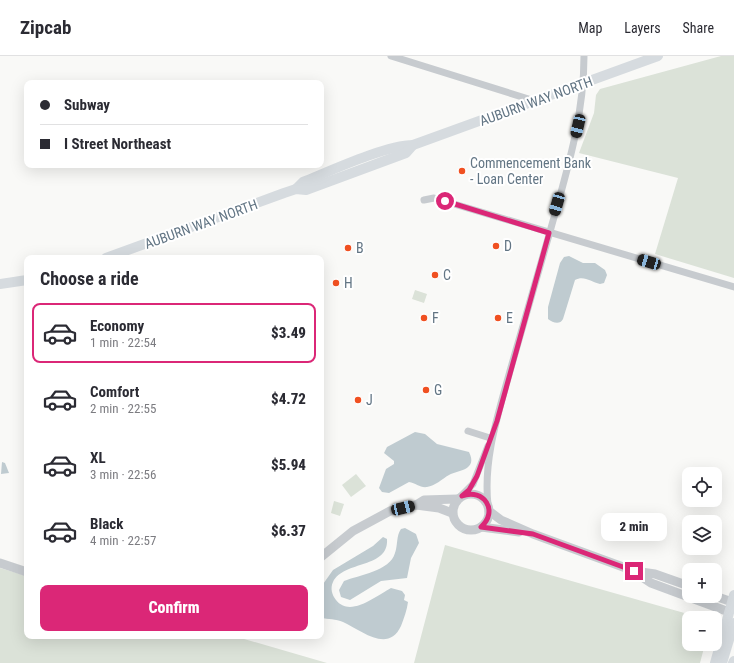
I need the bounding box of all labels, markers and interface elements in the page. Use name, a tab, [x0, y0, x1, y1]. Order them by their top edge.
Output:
text: Zipcab	[20, 16, 71, 39]
text: Map	[578, 20, 602, 36]
text: Layers	[624, 20, 661, 36]
text: Share	[683, 20, 714, 36]
street label: AUBURN WAY NORTH	[477, 73, 595, 129]
text: Subway	[64, 96, 110, 114]
car	[569, 113, 587, 139]
text: I Street Northeast	[64, 135, 171, 153]
place label: Commencement Bank - Loan Center	[470, 155, 592, 187]
marker: Commencement Bank - Loan Center	[457, 166, 467, 176]
car	[548, 191, 566, 217]
route start	[436, 192, 454, 210]
street label: AUBURN WAY NORTH	[142, 196, 260, 252]
place label: D	[504, 238, 512, 254]
place label: B	[356, 240, 364, 256]
marker: D	[491, 241, 501, 251]
marker: B	[343, 243, 353, 253]
car	[636, 253, 662, 271]
place label: C	[443, 267, 451, 283]
text: Choose a ride	[40, 268, 139, 289]
marker: C	[430, 270, 440, 280]
place label: H	[344, 275, 353, 291]
marker: H	[331, 278, 341, 288]
place label: F	[432, 310, 439, 326]
place label: E	[506, 310, 513, 326]
marker: F	[419, 313, 429, 323]
marker: E	[493, 313, 503, 323]
icon: car	[42, 315, 78, 351]
text: Economy	[90, 317, 144, 335]
text: $3.49	[271, 324, 306, 342]
text: 1 min · 22:54	[90, 335, 156, 350]
icon: car	[42, 381, 78, 417]
place label: G	[434, 382, 442, 398]
text: Comfort	[90, 383, 139, 401]
marker: G	[421, 385, 431, 395]
text: $4.72	[271, 390, 306, 408]
place label: J	[366, 392, 373, 408]
marker: J	[353, 395, 363, 405]
text: 2 min · 22:55	[90, 401, 156, 416]
icon: car	[42, 447, 78, 483]
text: XL	[90, 449, 106, 467]
text: $5.94	[271, 456, 306, 474]
text: 3 min · 22:56	[90, 467, 156, 482]
map controls	[682, 467, 722, 651]
button: locate	[682, 467, 722, 507]
car	[390, 499, 416, 517]
icon: car	[42, 513, 78, 549]
callout: 2 min	[601, 513, 667, 541]
text: Black	[90, 515, 123, 533]
button: layers	[682, 515, 722, 555]
text: 2 min	[620, 519, 648, 534]
text: $6.37	[271, 522, 306, 540]
text: 4 min · 22:57	[90, 533, 156, 548]
route end	[625, 562, 643, 580]
button: +	[682, 563, 722, 603]
button: Confirm	[40, 585, 308, 631]
button: −	[682, 611, 722, 651]

